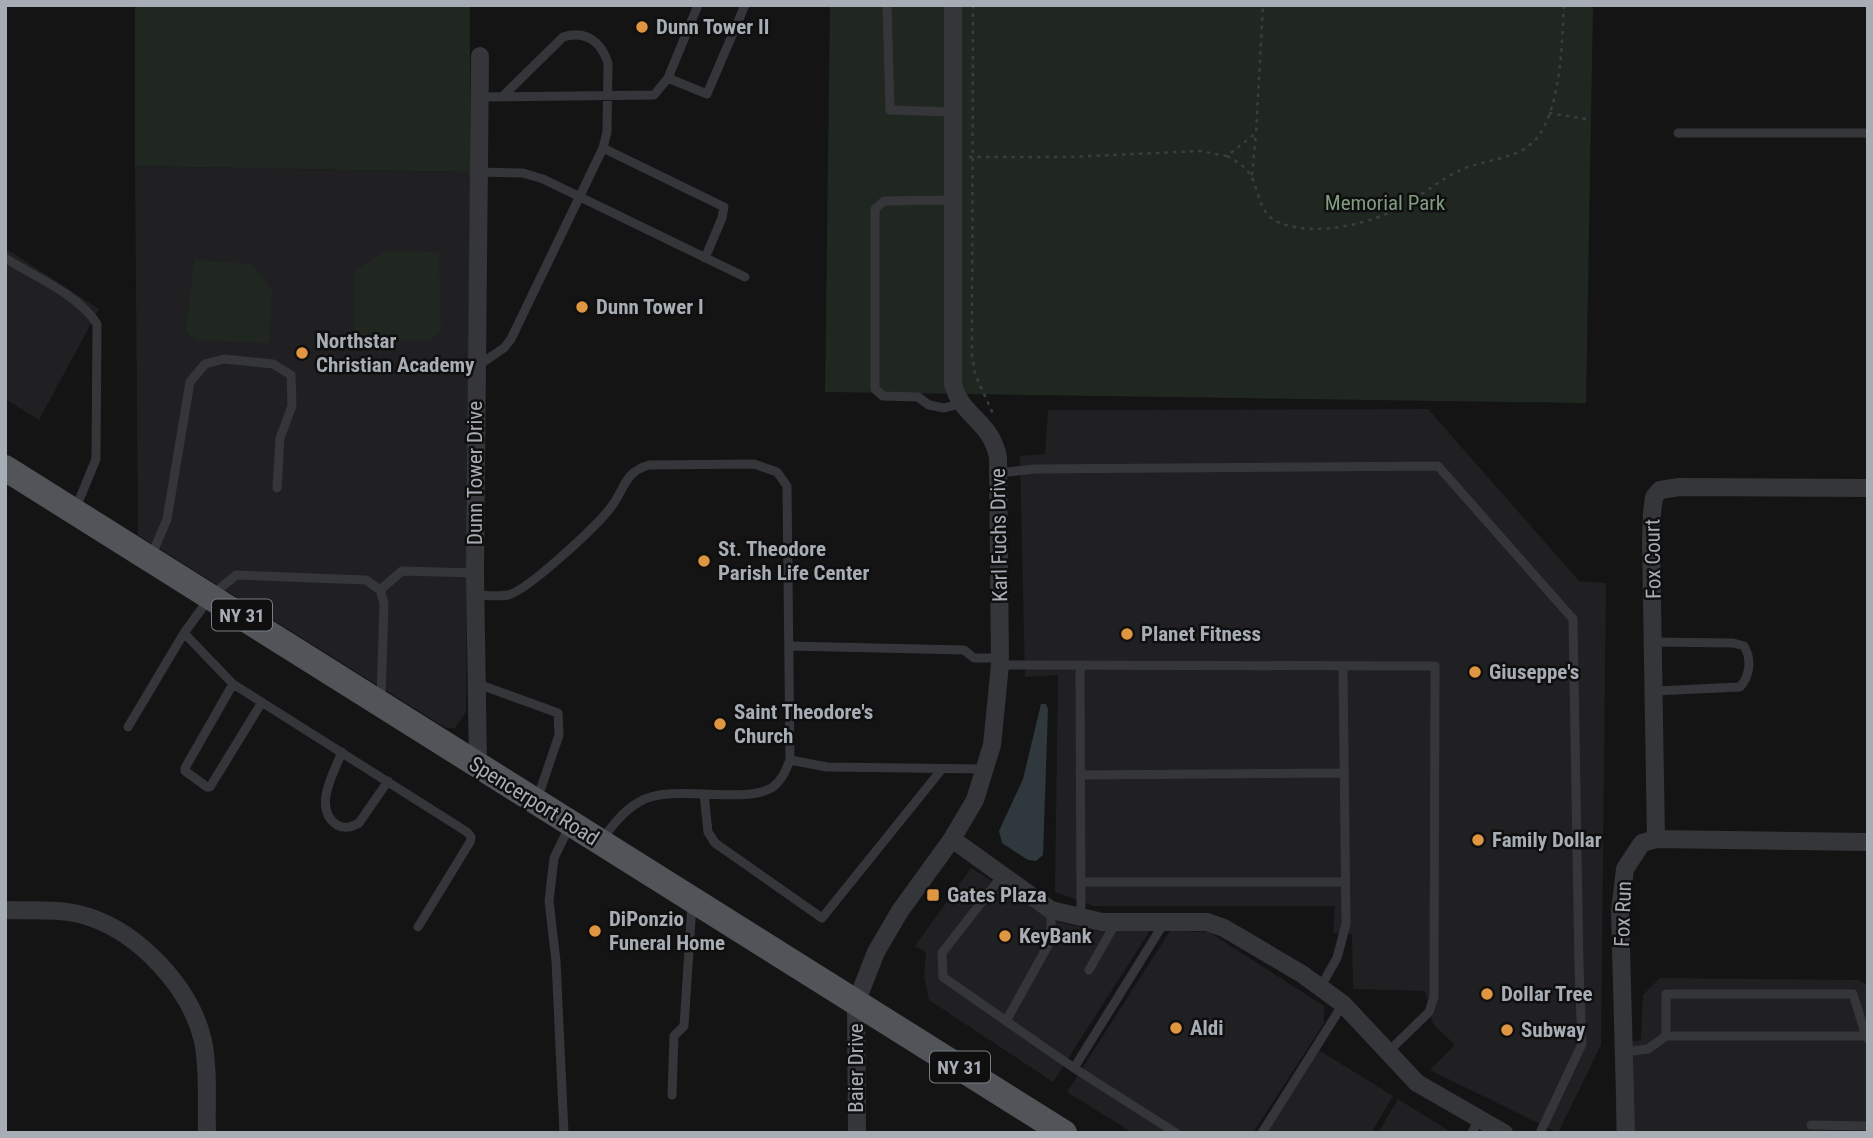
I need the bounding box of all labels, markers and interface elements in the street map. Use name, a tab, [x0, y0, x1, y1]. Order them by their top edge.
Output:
place label: Dunn Tower II	[656, 15, 769, 39]
marker: Dunn Tower II	[634, 19, 650, 35]
park label: Memorial Park	[1325, 191, 1446, 215]
place label: Dunn Tower I	[596, 295, 704, 319]
marker: Dunn Tower I	[574, 299, 590, 315]
place label: Northstar Christian Academy	[316, 329, 475, 377]
marker: Northstar Christian Academy	[294, 345, 310, 361]
street label: Dunn Tower Drive	[463, 401, 487, 545]
street label: Karl Fuchs Drive	[986, 468, 1012, 602]
street label: Fox Court	[1640, 519, 1666, 599]
place label: St. Theodore Parish Life Center	[718, 537, 869, 585]
marker: St. Theodore Parish Life Center	[696, 553, 712, 569]
road number: NY 31	[212, 600, 272, 630]
place label: Planet Fitness	[1141, 622, 1261, 646]
marker: Planet Fitness	[1119, 626, 1135, 642]
place label: Giuseppe's	[1489, 660, 1579, 684]
marker: Giuseppe's	[1467, 664, 1483, 680]
place label: Saint Theodore's Church	[734, 700, 873, 748]
marker: Saint Theodore's Church	[712, 716, 728, 732]
street label: Spencerport Road	[465, 752, 603, 850]
place label: Family Dollar	[1492, 828, 1602, 852]
marker: Family Dollar	[1470, 832, 1486, 848]
street label: Fox Run	[1610, 881, 1636, 947]
place label: Gates Plaza	[947, 883, 1047, 907]
marker: Gates Plaza	[925, 887, 941, 903]
place label: DiPonzio Funeral Home	[609, 907, 725, 955]
marker: DiPonzio Funeral Home	[587, 923, 603, 939]
place label: KeyBank	[1019, 924, 1093, 948]
marker: KeyBank	[997, 928, 1013, 944]
place label: Dollar Tree	[1501, 982, 1593, 1006]
marker: Dollar Tree	[1479, 986, 1495, 1002]
place label: Aldi	[1190, 1016, 1224, 1040]
place label: Subway	[1521, 1018, 1586, 1042]
marker: Aldi	[1168, 1020, 1184, 1036]
marker: Subway	[1499, 1022, 1515, 1038]
street label: Baier Drive	[844, 1023, 868, 1113]
road number: NY 31	[930, 1051, 990, 1082]

